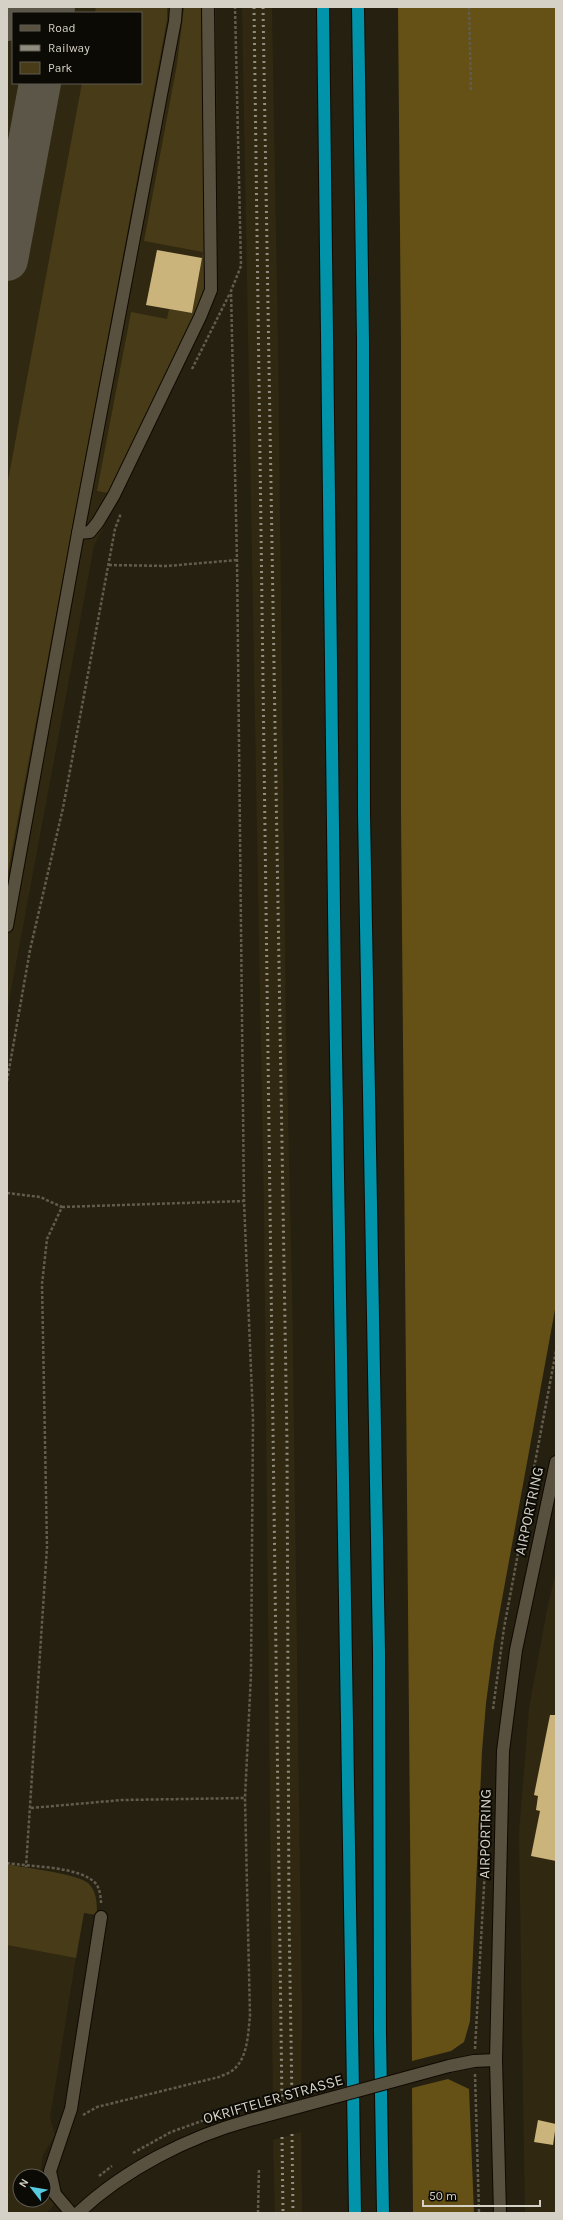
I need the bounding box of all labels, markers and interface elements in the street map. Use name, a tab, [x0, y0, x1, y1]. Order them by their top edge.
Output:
legend	[12, 12, 142, 84]
text: Road	[48, 21, 76, 35]
text: Railway	[48, 41, 90, 55]
text: Park	[48, 61, 73, 75]
street label: AIRPORTRING	[511, 1465, 547, 1557]
street label: AIRPORTRING	[475, 1789, 495, 1879]
street label: OKRIFTELER STRASSE	[201, 2070, 345, 2128]
north arrow	[12, 2168, 52, 2208]
text: N	[16, 2176, 31, 2190]
scale bar	[423, 2182, 540, 2208]
text: 50 m	[429, 2189, 457, 2203]

